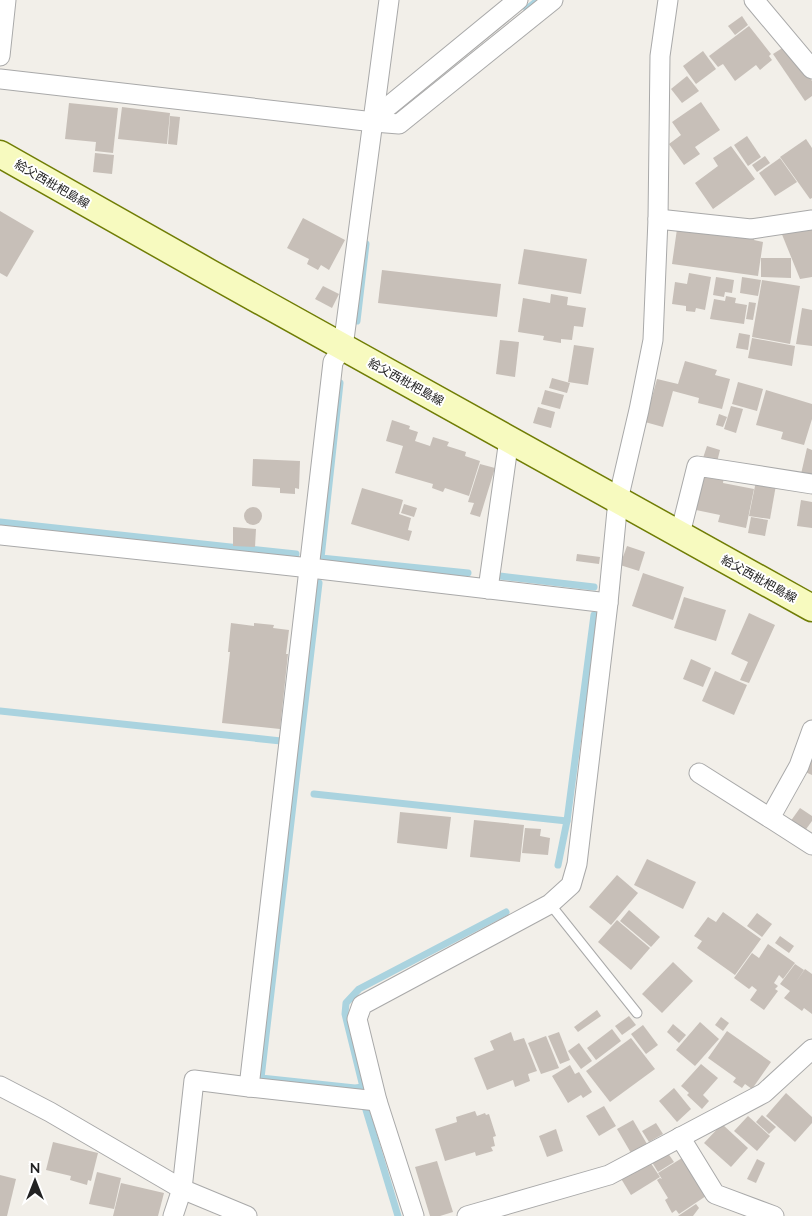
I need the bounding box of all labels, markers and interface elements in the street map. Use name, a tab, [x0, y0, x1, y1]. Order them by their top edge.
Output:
street label: 給父西枇杷島線	[12, 156, 92, 211]
street label: 給父西枇杷島線	[366, 355, 447, 408]
street label: 給父西枇杷島線	[719, 552, 800, 605]
north arrow	[10, 1156, 60, 1206]
text: N	[30, 1159, 40, 1177]

